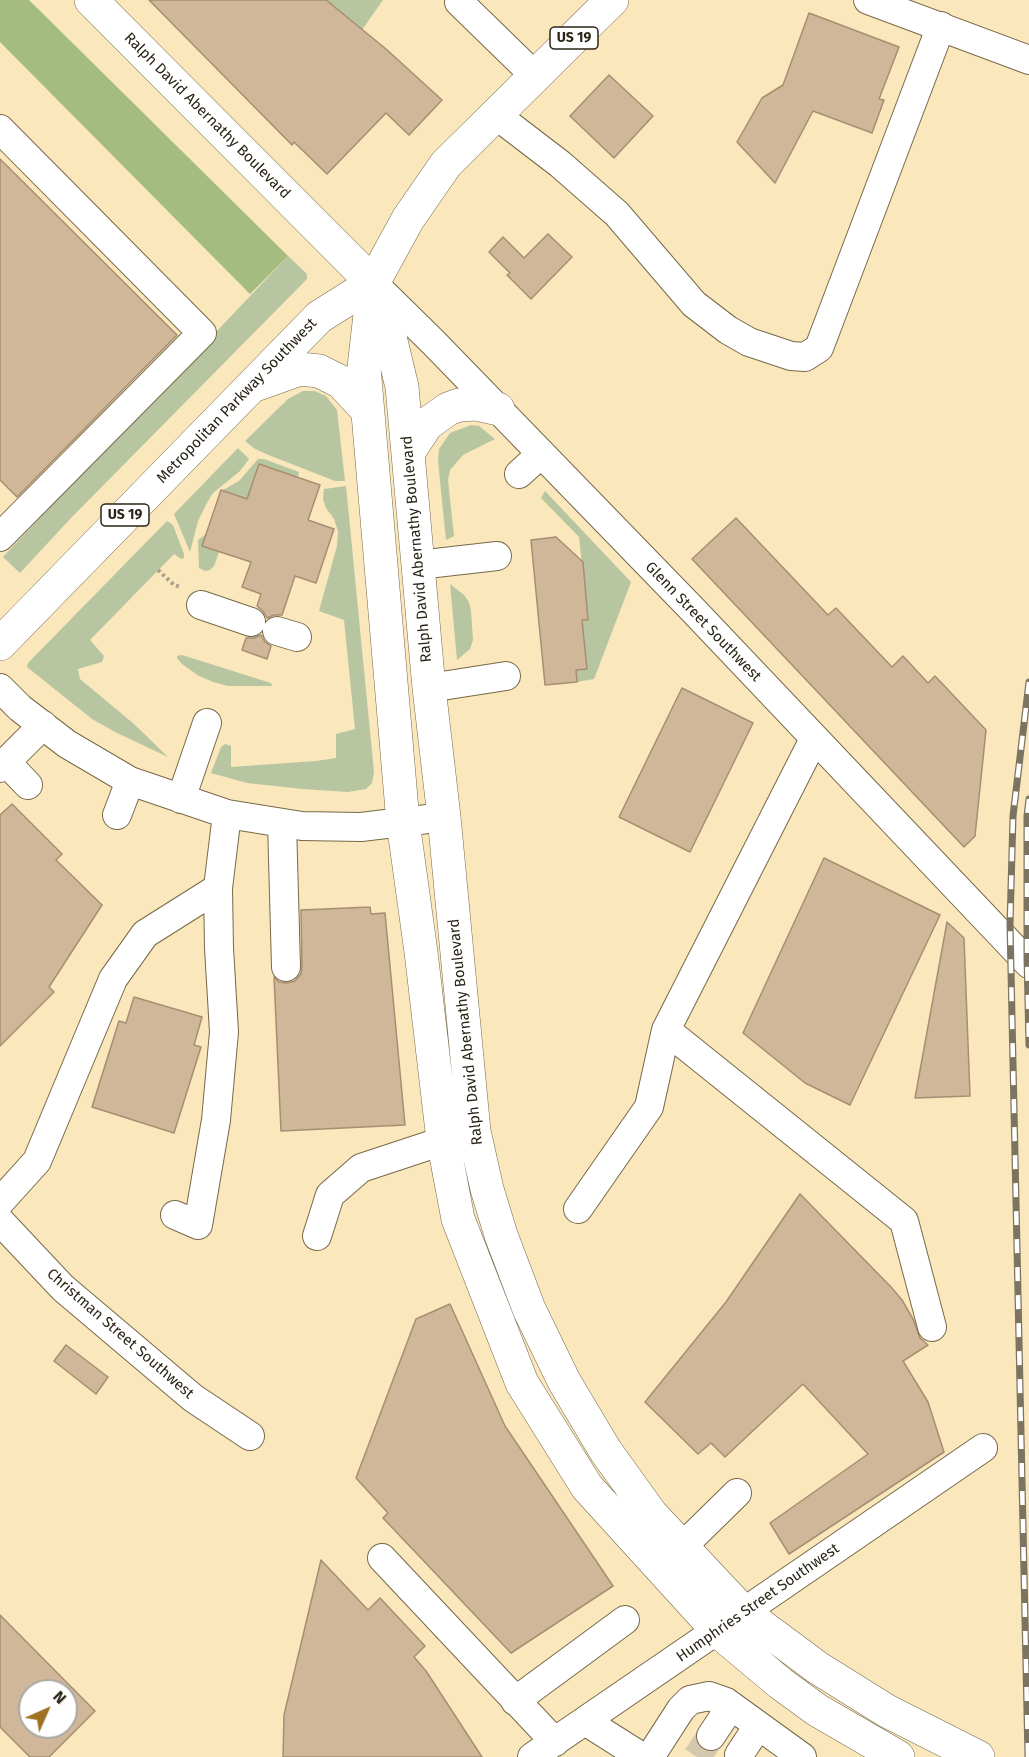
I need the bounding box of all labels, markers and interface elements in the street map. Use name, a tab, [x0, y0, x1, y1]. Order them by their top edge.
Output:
road number: US 19	[550, 27, 598, 49]
street label: Ralph David Abernathy Boulevard	[120, 29, 294, 203]
street label: Metropolitan Parkway Southwest	[153, 315, 321, 487]
street label: Ralph David Abernathy Boulevard	[398, 435, 436, 663]
road number: US 19	[101, 504, 149, 526]
street label: Glenn Street Southwest	[641, 558, 765, 686]
street label: Ralph David Abernathy Boulevard	[445, 918, 487, 1146]
street label: Christman Street Southwest	[43, 1265, 197, 1403]
street label: Humphries Street Southwest	[673, 1540, 843, 1666]
north arrow	[18, 1679, 78, 1739]
text: N	[49, 1687, 70, 1708]

